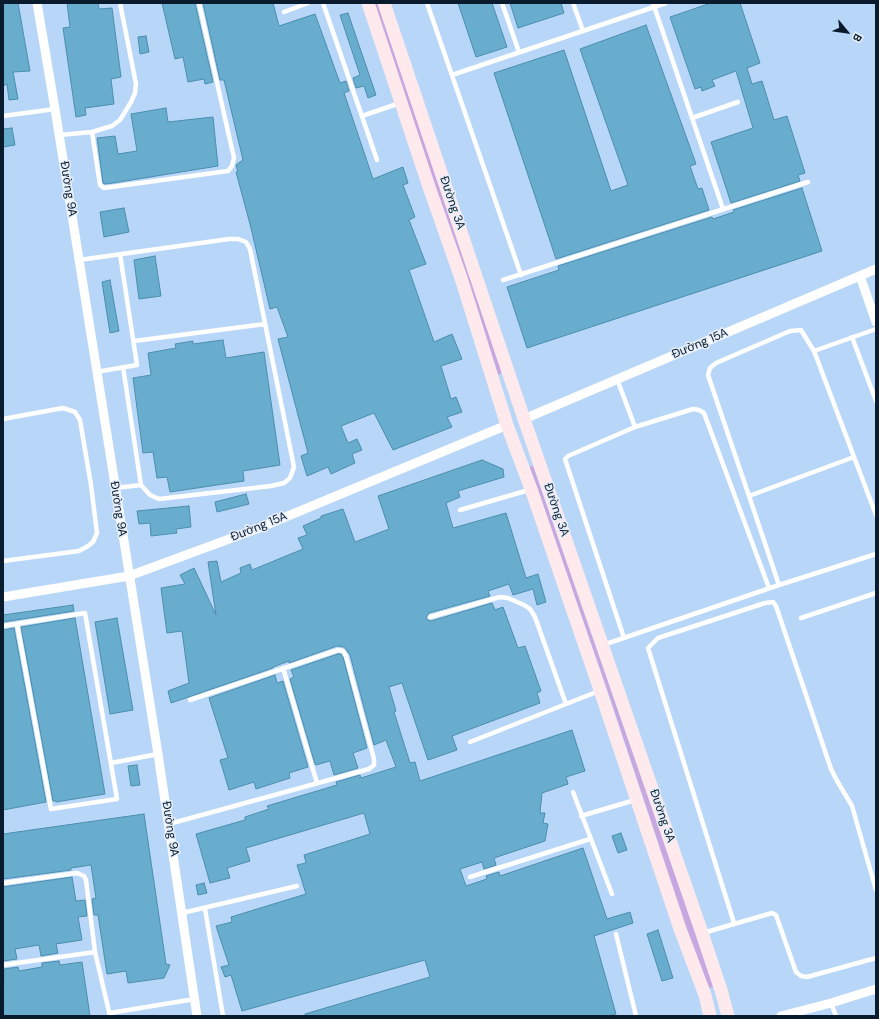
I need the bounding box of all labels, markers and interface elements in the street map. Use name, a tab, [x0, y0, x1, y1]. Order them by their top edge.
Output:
north arrow	[827, 12, 867, 52]
text: B	[850, 31, 865, 44]
street label: Đường 9A	[56, 160, 80, 218]
street label: Đường 3A	[436, 174, 468, 232]
street label: Đường 15A	[670, 326, 730, 362]
street label: Đường 9A	[106, 480, 130, 538]
street label: Đường 3A	[540, 481, 572, 539]
street label: Đường 15A	[229, 509, 289, 545]
street label: Đường 3A	[646, 787, 678, 845]
street label: Đường 9A	[158, 800, 182, 858]

